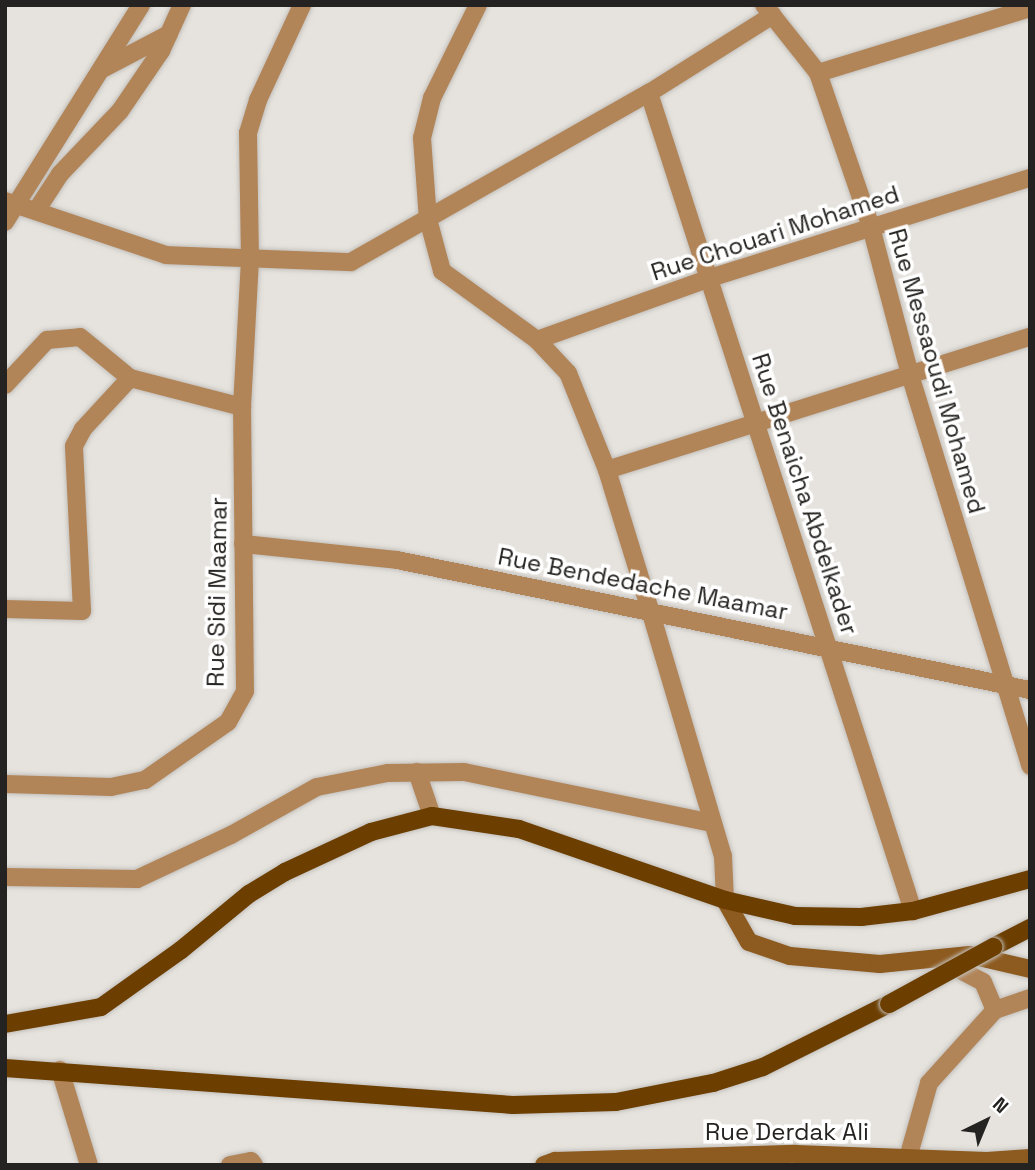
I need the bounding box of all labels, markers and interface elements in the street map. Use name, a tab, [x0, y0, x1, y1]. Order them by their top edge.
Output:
street label: Rue Chouari Mohamed	[647, 179, 903, 287]
street label: Rue Messaoudi Mohamed	[882, 225, 992, 517]
street label: Rue Benaicha Abdelkader	[746, 349, 864, 639]
street label: Rue Sidi Maamar	[201, 497, 233, 687]
street label: Rue Bendedache Maamar	[496, 542, 790, 626]
north arrow	[951, 1086, 1021, 1156]
text: N	[987, 1092, 1014, 1119]
street label: Rue Derdak Ali	[705, 1118, 869, 1146]

